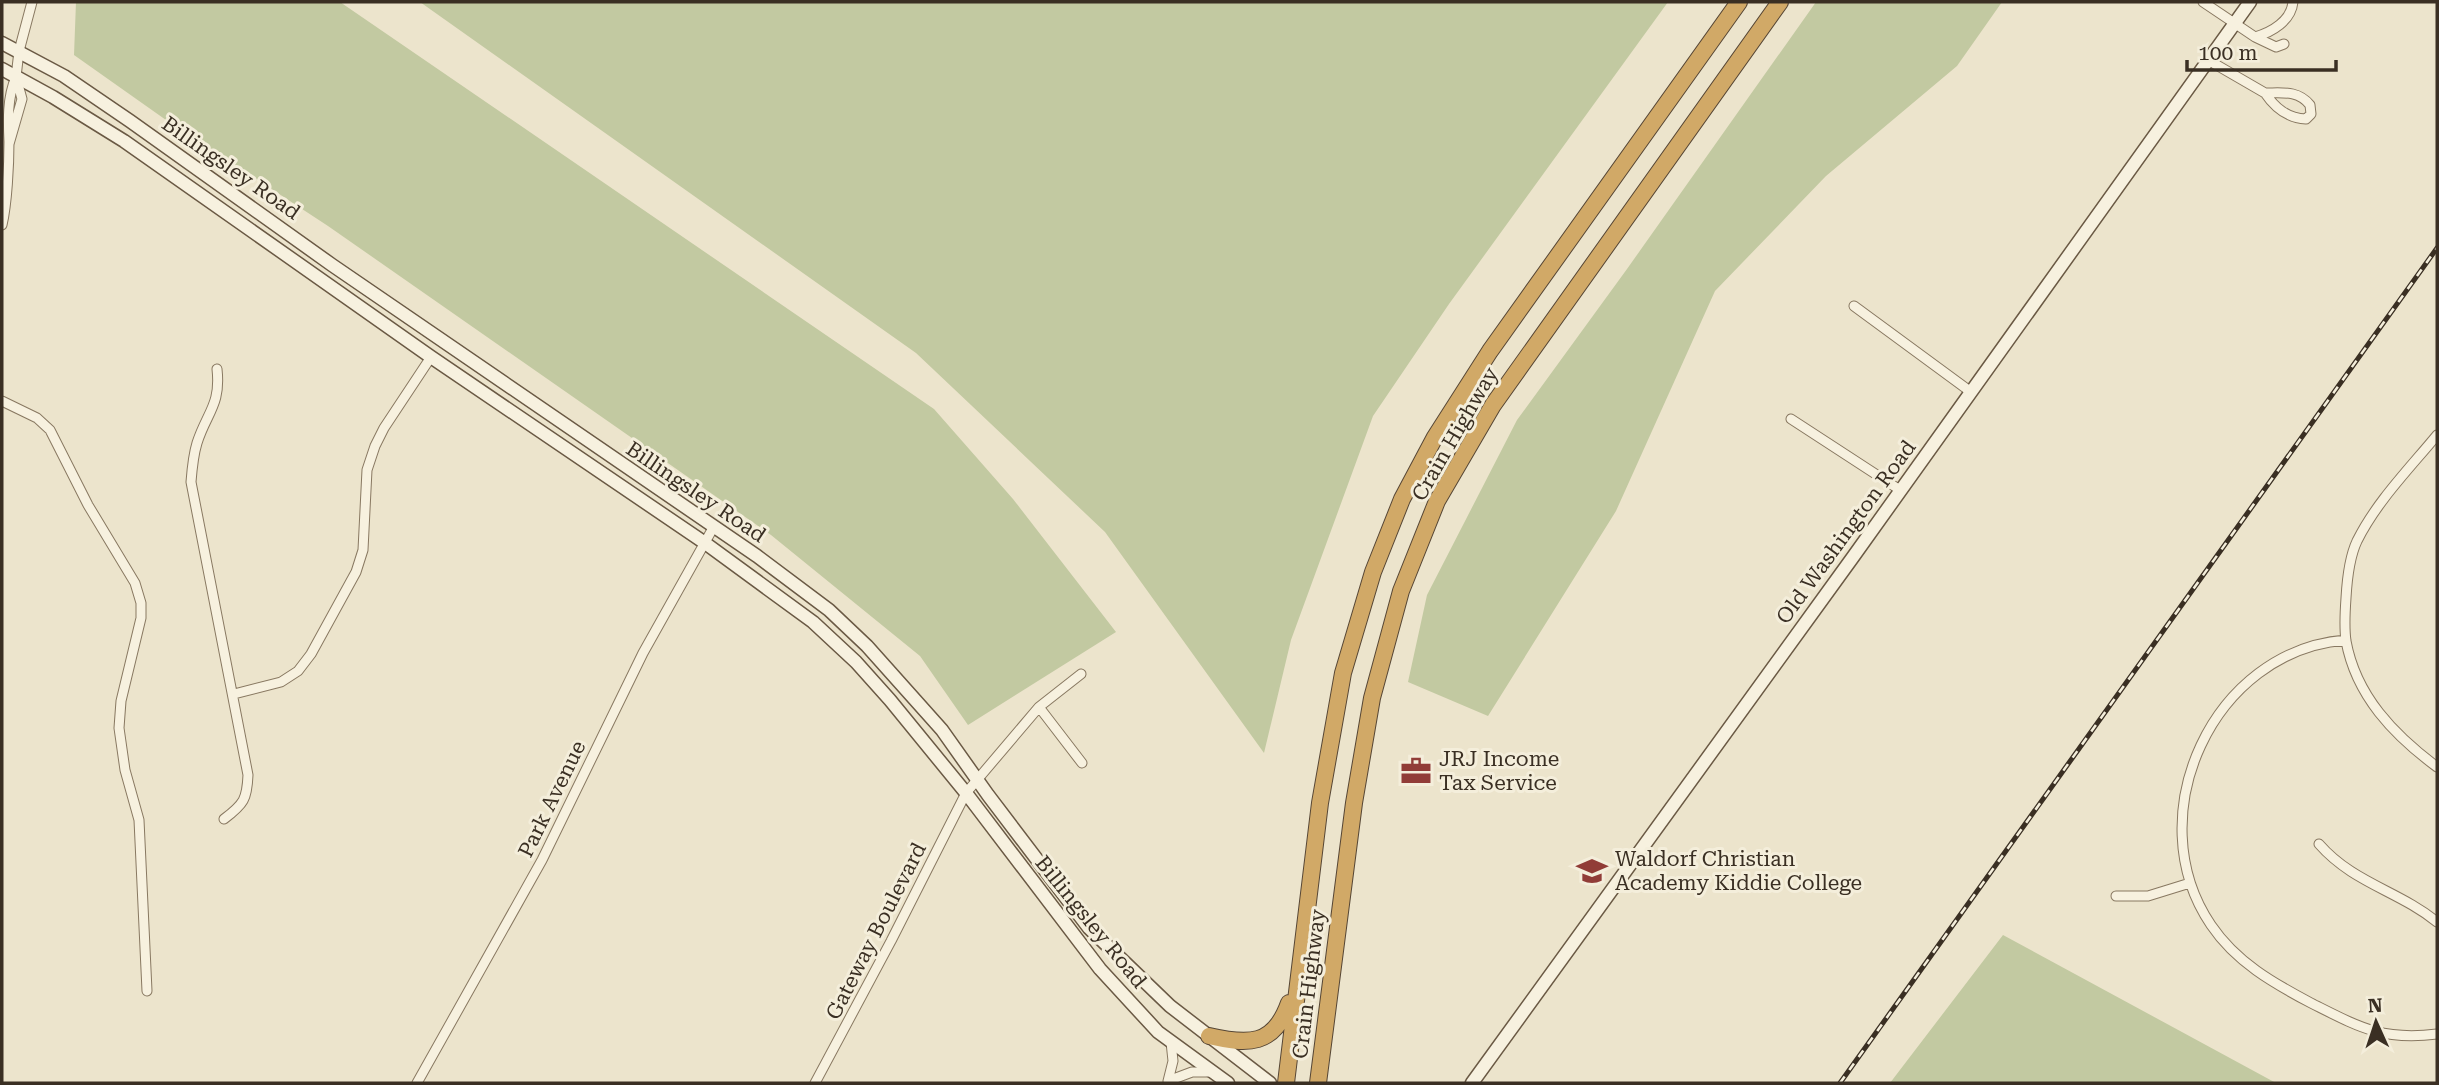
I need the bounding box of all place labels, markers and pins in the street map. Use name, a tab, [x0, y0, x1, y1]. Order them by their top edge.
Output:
place label: JRJ Income Tax Service	[1439, 747, 1559, 795]
office icon: JRJ Income Tax Service	[1399, 754, 1433, 788]
place label: Waldorf Christian Academy Kiddie College	[1615, 847, 1862, 895]
school or university icon: Waldorf Christian Academy Kiddie College	[1575, 854, 1609, 888]

